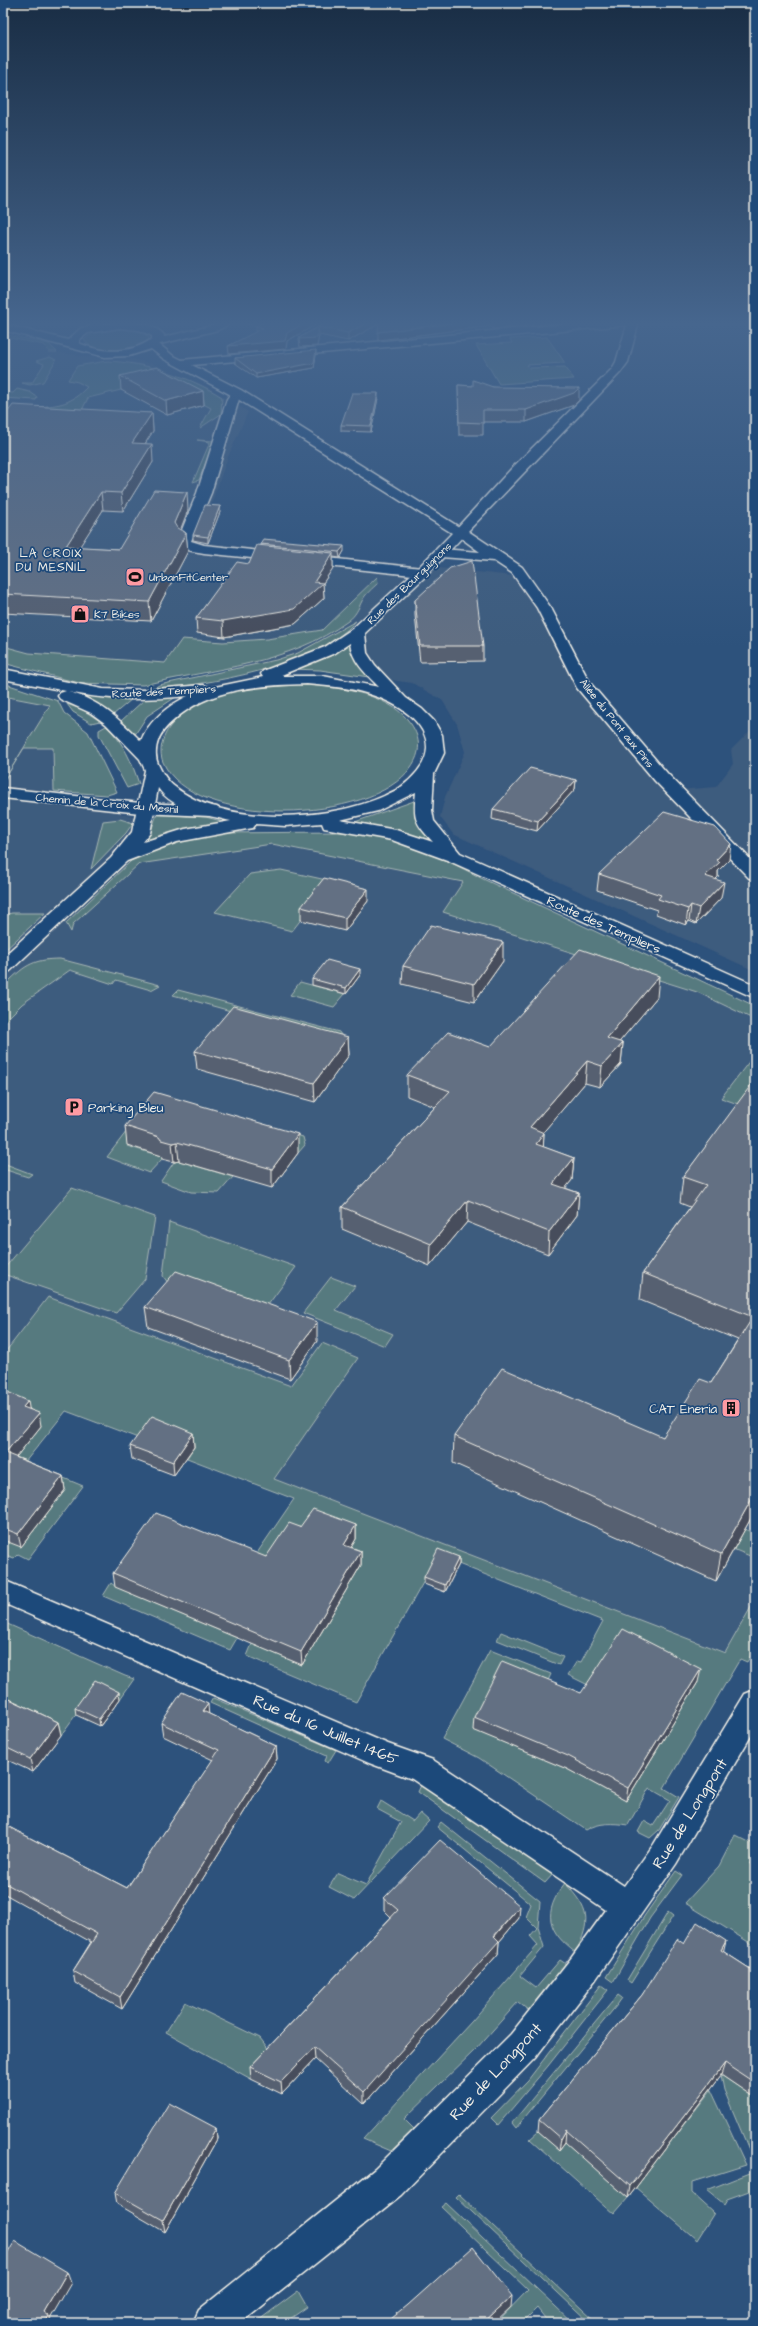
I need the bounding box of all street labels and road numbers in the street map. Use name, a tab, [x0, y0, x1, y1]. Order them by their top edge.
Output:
street label: Rue des Bourguignons	[364, 539, 456, 628]
street label: Allée du Pont aux Pins	[576, 676, 657, 771]
street label: Route des Templiers	[112, 681, 217, 702]
street label: Chemin de la Croix du Mesnil	[35, 790, 179, 817]
street label: Route des Templiers	[544, 892, 664, 958]
street label: Rue du 16 Juillet 1465	[250, 1689, 402, 1771]
street label: Rue de Longpont	[647, 1754, 734, 1874]
street label: Rue de Longpont	[445, 2018, 548, 2126]

